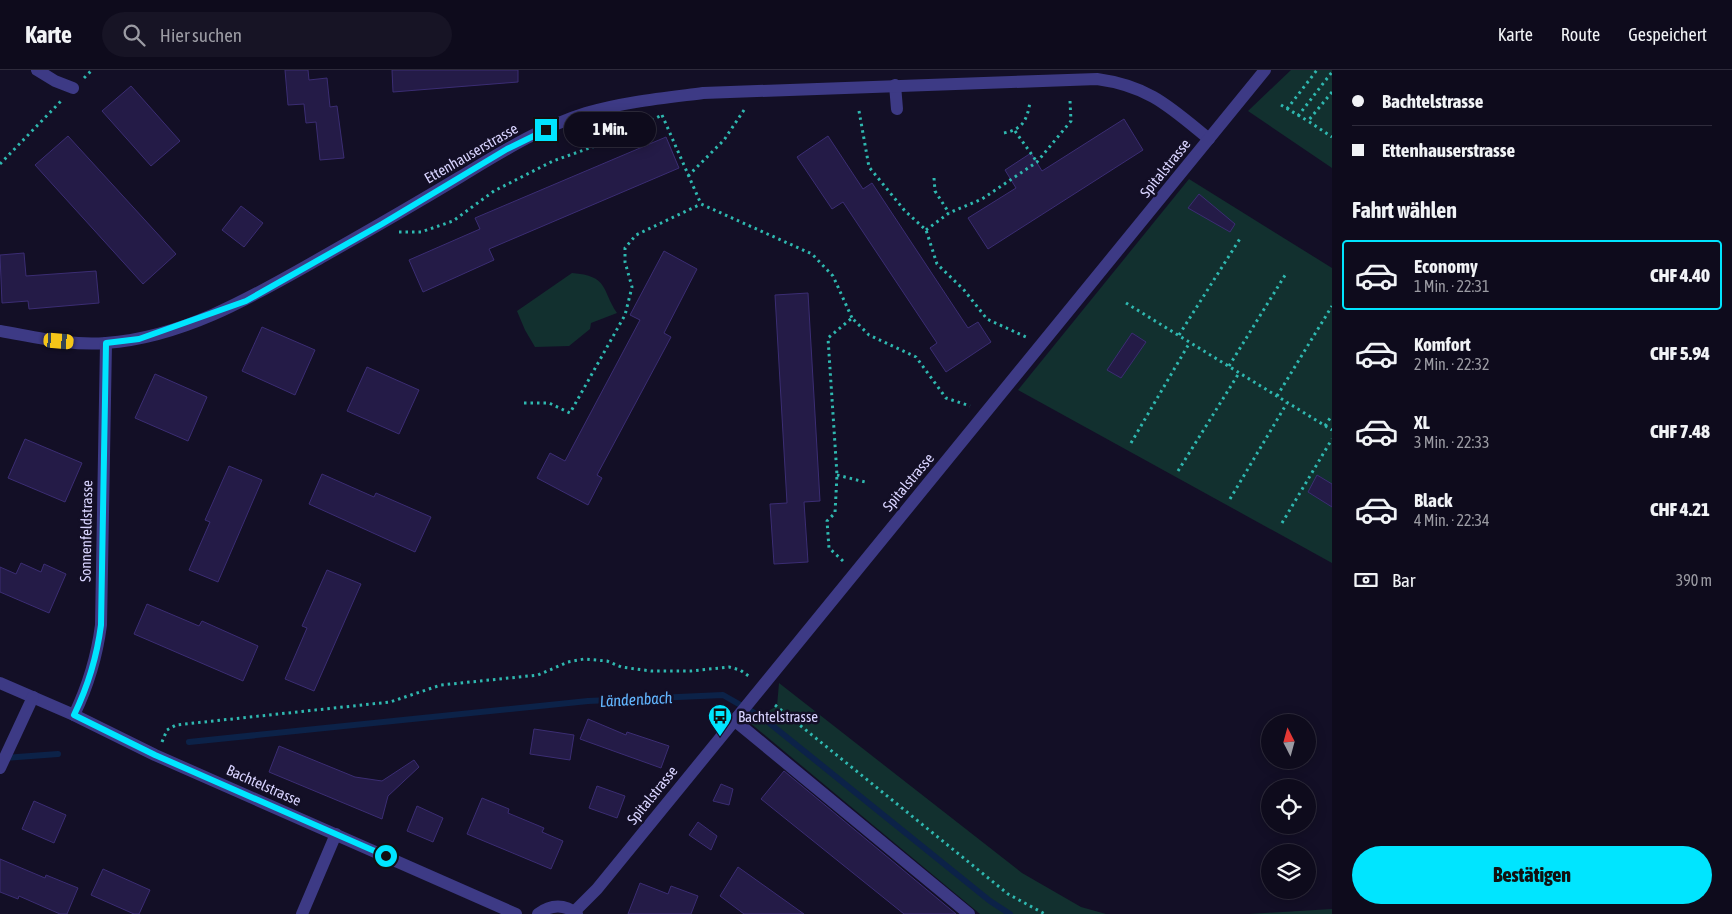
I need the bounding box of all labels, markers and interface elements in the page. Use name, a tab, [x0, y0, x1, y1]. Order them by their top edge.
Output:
search box	[102, 12, 452, 57]
text: Karte	[25, 21, 72, 48]
icon: search	[120, 21, 148, 49]
text: Hier suchen	[160, 24, 242, 46]
text: Karte	[1498, 24, 1533, 45]
text: Route	[1561, 24, 1600, 45]
text: Gespeichert	[1628, 24, 1707, 45]
text: Bachtelstrasse	[1382, 90, 1483, 112]
callout: 1 Min.	[564, 112, 656, 148]
street label: Ettenhauserstrasse	[421, 119, 521, 187]
route end	[535, 119, 557, 141]
text: 1 Min.	[593, 120, 627, 138]
street label: Spitalstrasse	[1136, 135, 1194, 201]
text: Ettenhauserstrasse	[1382, 139, 1515, 161]
text: Fahrt wählen	[1352, 197, 1457, 223]
icon: car	[1354, 253, 1399, 298]
text: Economy	[1414, 255, 1478, 277]
text: CHF 4.40	[1650, 264, 1710, 286]
text: 1 Min. · 22:31	[1414, 277, 1489, 295]
icon: car	[1354, 331, 1399, 376]
car	[43, 332, 74, 350]
text: Komfort	[1414, 333, 1471, 355]
text: CHF 5.94	[1650, 342, 1710, 364]
text: 2 Min. · 22:32	[1414, 355, 1489, 373]
icon: car	[1354, 409, 1399, 454]
text: XL	[1414, 411, 1430, 433]
text: CHF 7.48	[1650, 420, 1710, 442]
text: 3 Min. · 22:33	[1414, 433, 1489, 451]
street label: Spitalstrasse	[879, 449, 937, 514]
street label: Sonnenfeldstrasse	[77, 480, 95, 582]
icon: car	[1354, 487, 1399, 532]
text: Black	[1414, 489, 1452, 511]
text: CHF 4.21	[1650, 498, 1710, 520]
text: 4 Min. · 22:34	[1414, 511, 1489, 529]
icon: cash	[1352, 566, 1380, 594]
text: Bar	[1392, 569, 1415, 591]
text: 390 m	[1676, 571, 1712, 589]
water label: Ländenbach	[599, 688, 673, 710]
bus stop icon: Bachtelstrasse	[707, 703, 733, 737]
place label: Bachtelstrasse	[738, 708, 818, 725]
north arrow	[1261, 714, 1316, 769]
map controls	[1261, 714, 1316, 899]
street label: Bachtelstrasse	[224, 761, 304, 809]
street label: Spitalstrasse	[623, 762, 681, 828]
button: locate	[1261, 779, 1316, 834]
button: layers	[1261, 844, 1316, 899]
route start	[375, 845, 397, 867]
button: Bestätigen	[1352, 846, 1712, 904]

